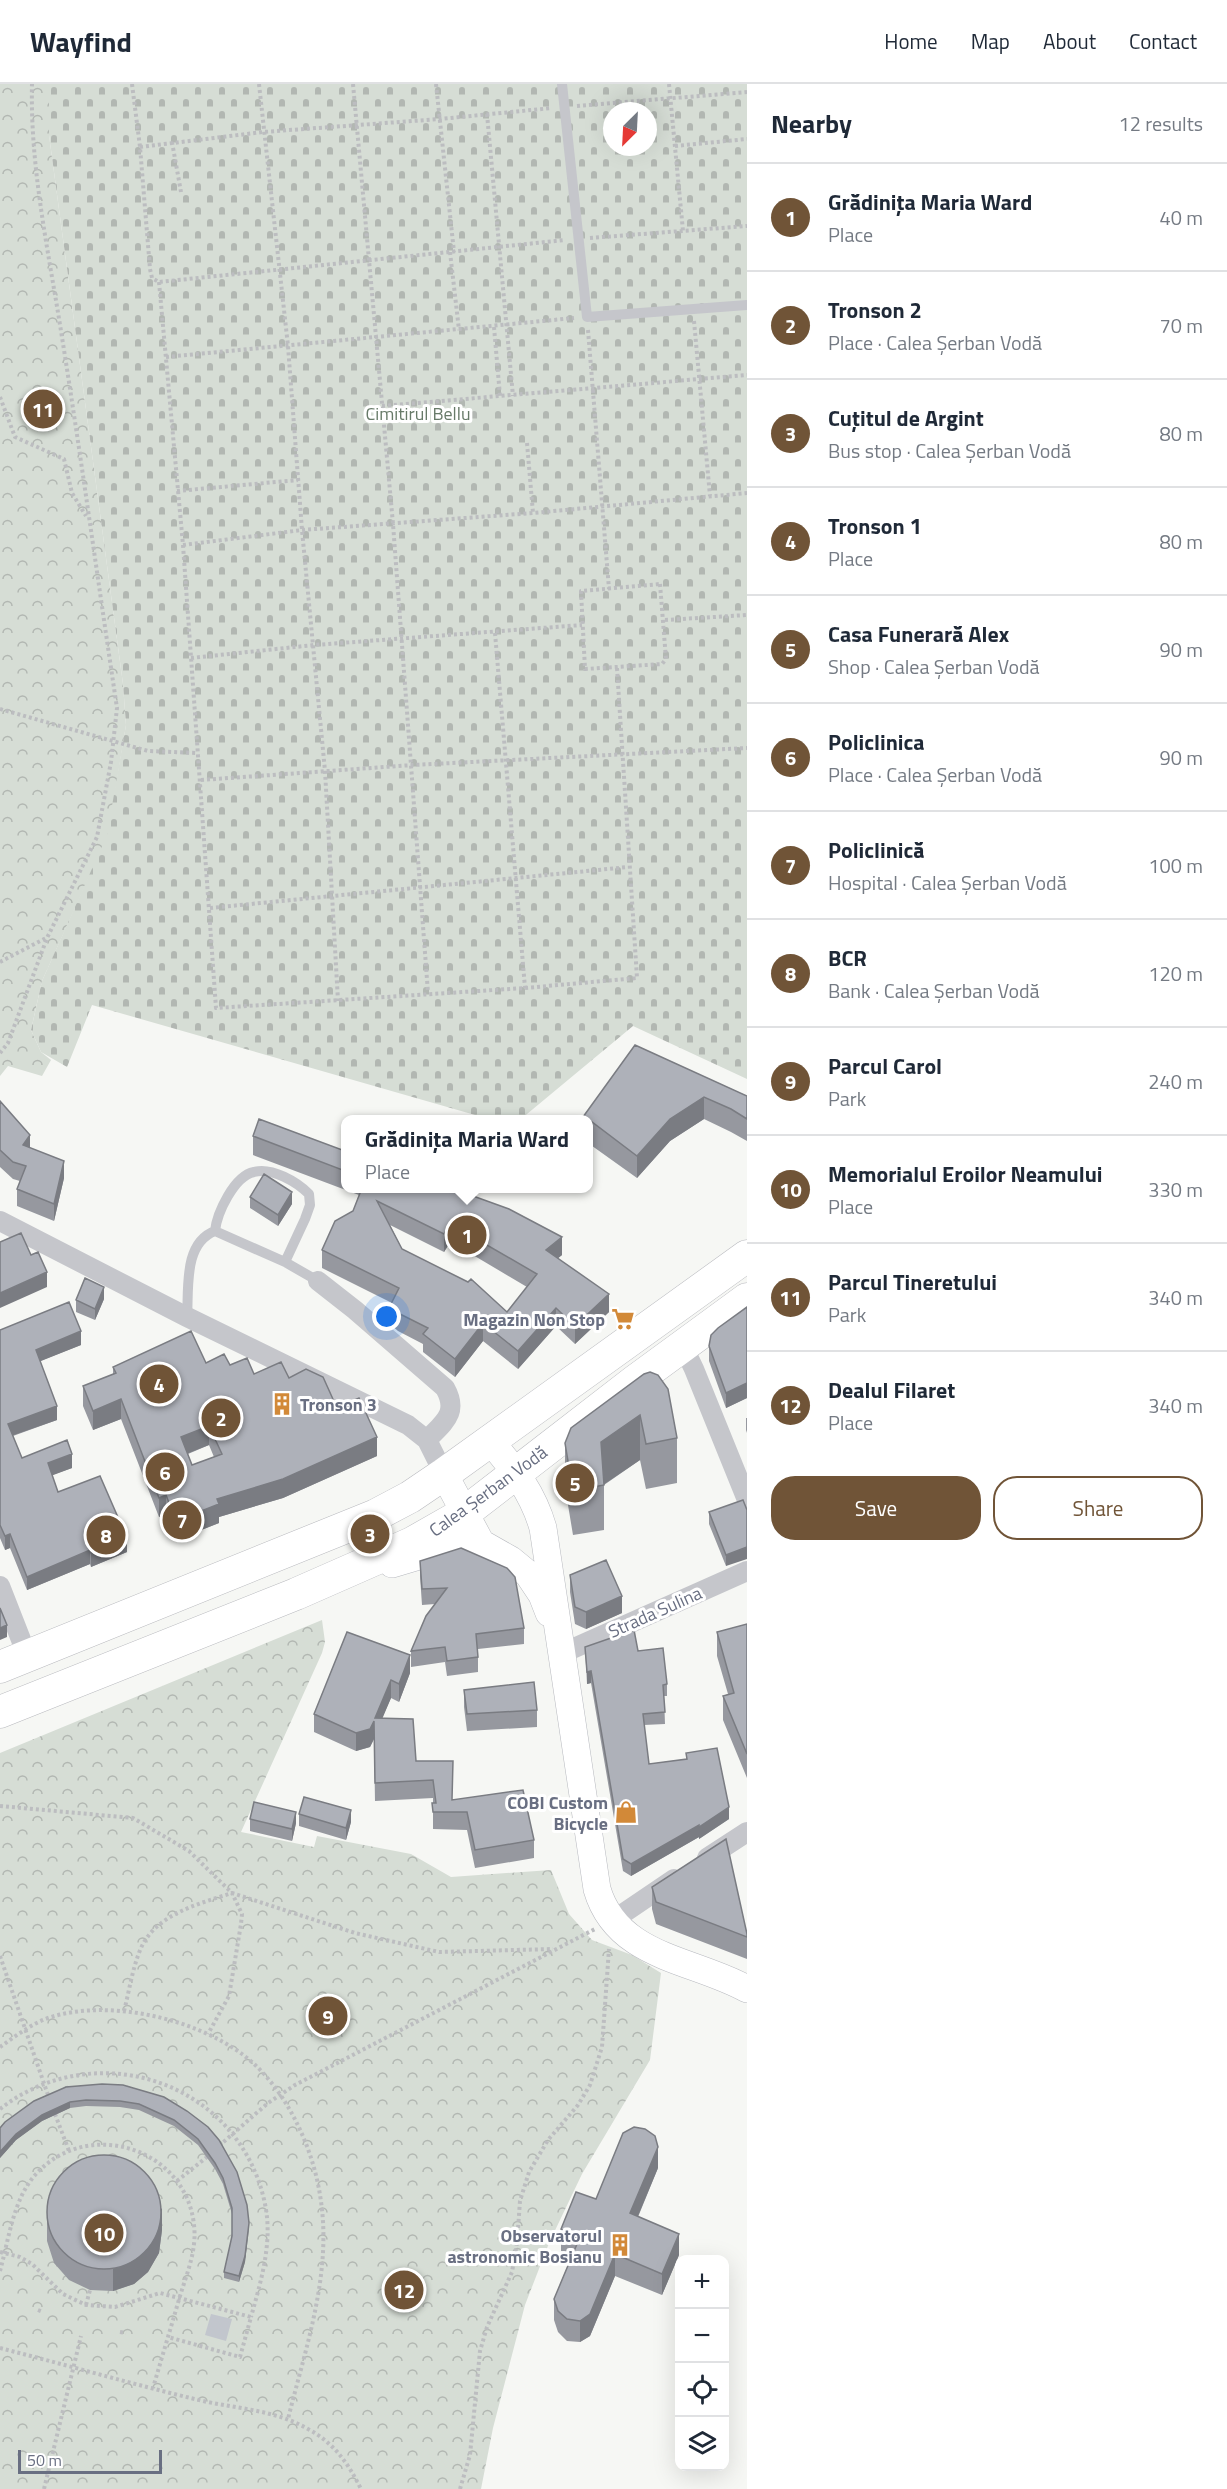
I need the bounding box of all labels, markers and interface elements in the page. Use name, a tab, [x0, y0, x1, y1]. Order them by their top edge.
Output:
text: Wayfind	[30, 20, 132, 63]
text: Home	[884, 25, 938, 57]
text: Map	[971, 25, 1010, 57]
text: About	[1043, 25, 1096, 57]
text: Contact	[1129, 25, 1197, 57]
north arrow	[603, 102, 657, 156]
text: Nearby	[771, 104, 852, 143]
text: 12 results	[1119, 108, 1203, 139]
text: Grădinița Maria Ward	[828, 185, 1032, 219]
text: 1	[785, 202, 796, 233]
text: 40 m	[1159, 202, 1203, 233]
text: Place	[828, 219, 873, 250]
text: Tronson 2	[828, 293, 922, 327]
text: 2	[785, 310, 796, 341]
text: 70 m	[1159, 310, 1203, 341]
text: Place · Calea Șerban Vodă	[828, 327, 1042, 358]
pin: 11	[24, 386, 63, 432]
park label: Cimitirul Bellu	[366, 400, 470, 427]
text: Cuțitul de Argint	[828, 401, 984, 435]
text: 3	[785, 418, 796, 449]
text: 80 m	[1159, 418, 1203, 449]
text: Bus stop · Calea Șerban Vodă	[828, 435, 1071, 466]
text: Tronson 1	[828, 509, 922, 543]
text: 4	[785, 526, 796, 557]
text: 80 m	[1159, 526, 1203, 557]
text: Place	[828, 543, 873, 574]
text: Casa Funerară Alex	[828, 617, 1009, 651]
text: 5	[785, 634, 796, 665]
text: 90 m	[1159, 634, 1203, 665]
text: Shop · Calea Șerban Vodă	[828, 651, 1040, 682]
text: Policlinica	[828, 725, 925, 759]
text: 6	[785, 742, 796, 773]
text: 90 m	[1159, 742, 1203, 773]
text: Place · Calea Șerban Vodă	[828, 759, 1042, 790]
text: Policlinică	[828, 833, 925, 867]
text: 7	[785, 850, 796, 881]
text: 100 m	[1148, 850, 1203, 881]
text: Hospital · Calea Șerban Vodă	[828, 867, 1067, 898]
text: BCR	[828, 941, 867, 975]
text: 8	[785, 958, 796, 989]
text: 120 m	[1148, 958, 1203, 989]
text: Bank · Calea Șerban Vodă	[828, 975, 1040, 1006]
text: Parcul Carol	[828, 1049, 942, 1083]
text: 9	[785, 1066, 796, 1097]
text: 240 m	[1148, 1066, 1203, 1097]
text: Park	[828, 1083, 866, 1114]
popup	[341, 1115, 593, 1193]
text: Grădinița Maria Ward	[365, 1122, 569, 1156]
text: Place	[365, 1156, 410, 1187]
text: Memorialul Eroilor Neamului	[828, 1157, 1103, 1191]
text: 10	[779, 1174, 802, 1205]
text: 330 m	[1148, 1174, 1203, 1205]
text: Place	[828, 1191, 873, 1222]
pin: 1	[448, 1212, 486, 1258]
text: Parcul Tineretului	[828, 1265, 997, 1299]
text: 11	[779, 1282, 802, 1313]
text: 340 m	[1148, 1282, 1203, 1313]
text: Park	[828, 1299, 866, 1330]
your location	[372, 1302, 401, 1331]
place label: Magazin Non Stop	[463, 1306, 605, 1333]
supermarket icon: Magazin Non Stop	[610, 1306, 636, 1332]
pin: 4	[140, 1362, 178, 1406]
text: Dealul Filaret	[828, 1373, 955, 1407]
text: 12	[779, 1390, 802, 1421]
text: 340 m	[1148, 1390, 1203, 1421]
building icon: Tronson 3	[269, 1391, 295, 1417]
place label: Tronson 3	[300, 1391, 377, 1418]
pin: 2	[202, 1396, 240, 1440]
text: Place	[828, 1407, 873, 1438]
street label: Calea Șerban Vodă	[423, 1439, 553, 1543]
pin: 6	[146, 1450, 184, 1494]
pin: 5	[556, 1460, 594, 1506]
button: Save	[771, 1476, 981, 1540]
button: Share	[993, 1476, 1203, 1540]
pin: 7	[162, 1498, 201, 1542]
pin: 8	[86, 1512, 126, 1558]
pin: 3	[350, 1512, 389, 1556]
street label: Strada Sulina	[604, 1579, 706, 1645]
place label: COBI Custom Bicycle	[507, 1789, 608, 1837]
shop icon: COBI Custom Bicycle	[613, 1799, 639, 1825]
pin: 9	[308, 1994, 348, 2038]
pin: 10	[84, 2210, 124, 2256]
place label: Observatorul astronomic Bosianu	[447, 2222, 602, 2270]
building icon: Observatorul astronomic Bosianu	[607, 2232, 633, 2258]
map controls	[675, 2255, 729, 2471]
button: +	[675, 2255, 729, 2309]
pin: 12	[384, 2268, 424, 2312]
button: −	[675, 2309, 729, 2363]
button: locate	[675, 2363, 729, 2417]
button: layers	[675, 2417, 729, 2471]
scale bar	[18, 2447, 162, 2474]
text: 50 m	[27, 2448, 62, 2472]

